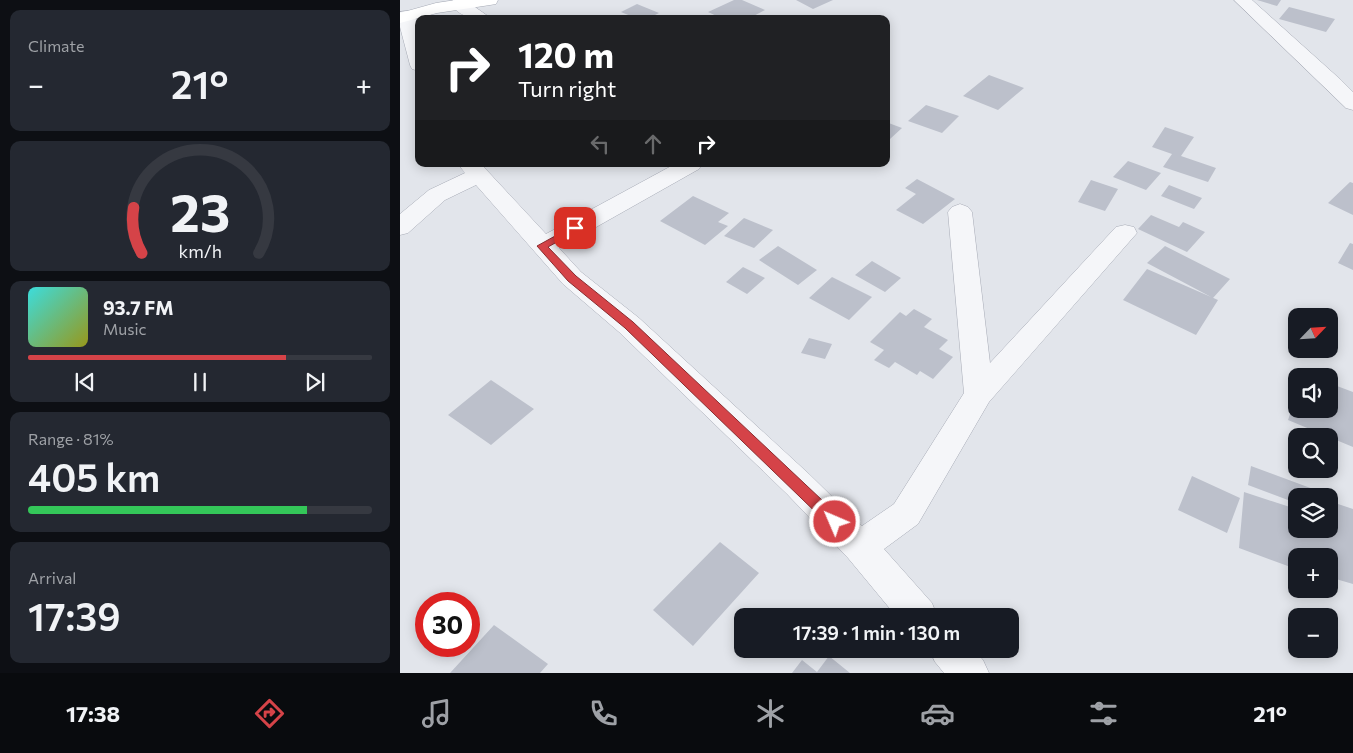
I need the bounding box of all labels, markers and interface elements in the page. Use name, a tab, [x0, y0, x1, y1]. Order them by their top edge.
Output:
text: 120 m	[518, 32, 614, 75]
icon: right	[435, 35, 500, 100]
text: Climate	[28, 36, 84, 55]
text: 21°	[171, 60, 228, 107]
text: −	[28, 67, 44, 101]
text: +	[356, 67, 372, 101]
text: Turn right	[518, 75, 616, 102]
icon: left	[586, 130, 614, 158]
icon: ahead	[639, 130, 667, 158]
icon: right	[692, 130, 720, 158]
text: 23	[170, 179, 230, 243]
pin	[554, 207, 596, 249]
icon: arrive	[561, 214, 589, 242]
text: km/h	[178, 240, 222, 262]
text: 93.7 FM	[103, 296, 174, 319]
north arrow	[1288, 308, 1338, 358]
map controls	[1288, 308, 1338, 658]
text: Music	[103, 319, 147, 338]
icon: previous	[71, 368, 99, 396]
icon: pause	[186, 368, 214, 396]
icon: next	[301, 368, 329, 396]
button: sound	[1288, 368, 1338, 418]
button: search	[1288, 428, 1338, 478]
text: Range · 81%	[28, 429, 114, 448]
text: 405 km	[28, 453, 160, 500]
button: layers	[1288, 488, 1338, 538]
position arrow	[808, 495, 860, 547]
button: +	[1288, 548, 1338, 598]
text: Arrival	[28, 568, 76, 587]
text: 17:39	[28, 592, 121, 639]
speed limit sign: 30	[415, 592, 480, 657]
button: −	[1288, 608, 1338, 658]
text: 17:39 · 1 min · 130 m	[793, 621, 960, 644]
icon: directions	[252, 696, 287, 731]
icon: music	[419, 696, 454, 731]
icon: phone	[586, 696, 621, 731]
icon: climate	[753, 696, 788, 731]
icon: car	[920, 696, 955, 731]
icon: filters	[1086, 696, 1121, 731]
text: 17:38	[66, 700, 120, 727]
text: 21°	[1253, 700, 1287, 727]

